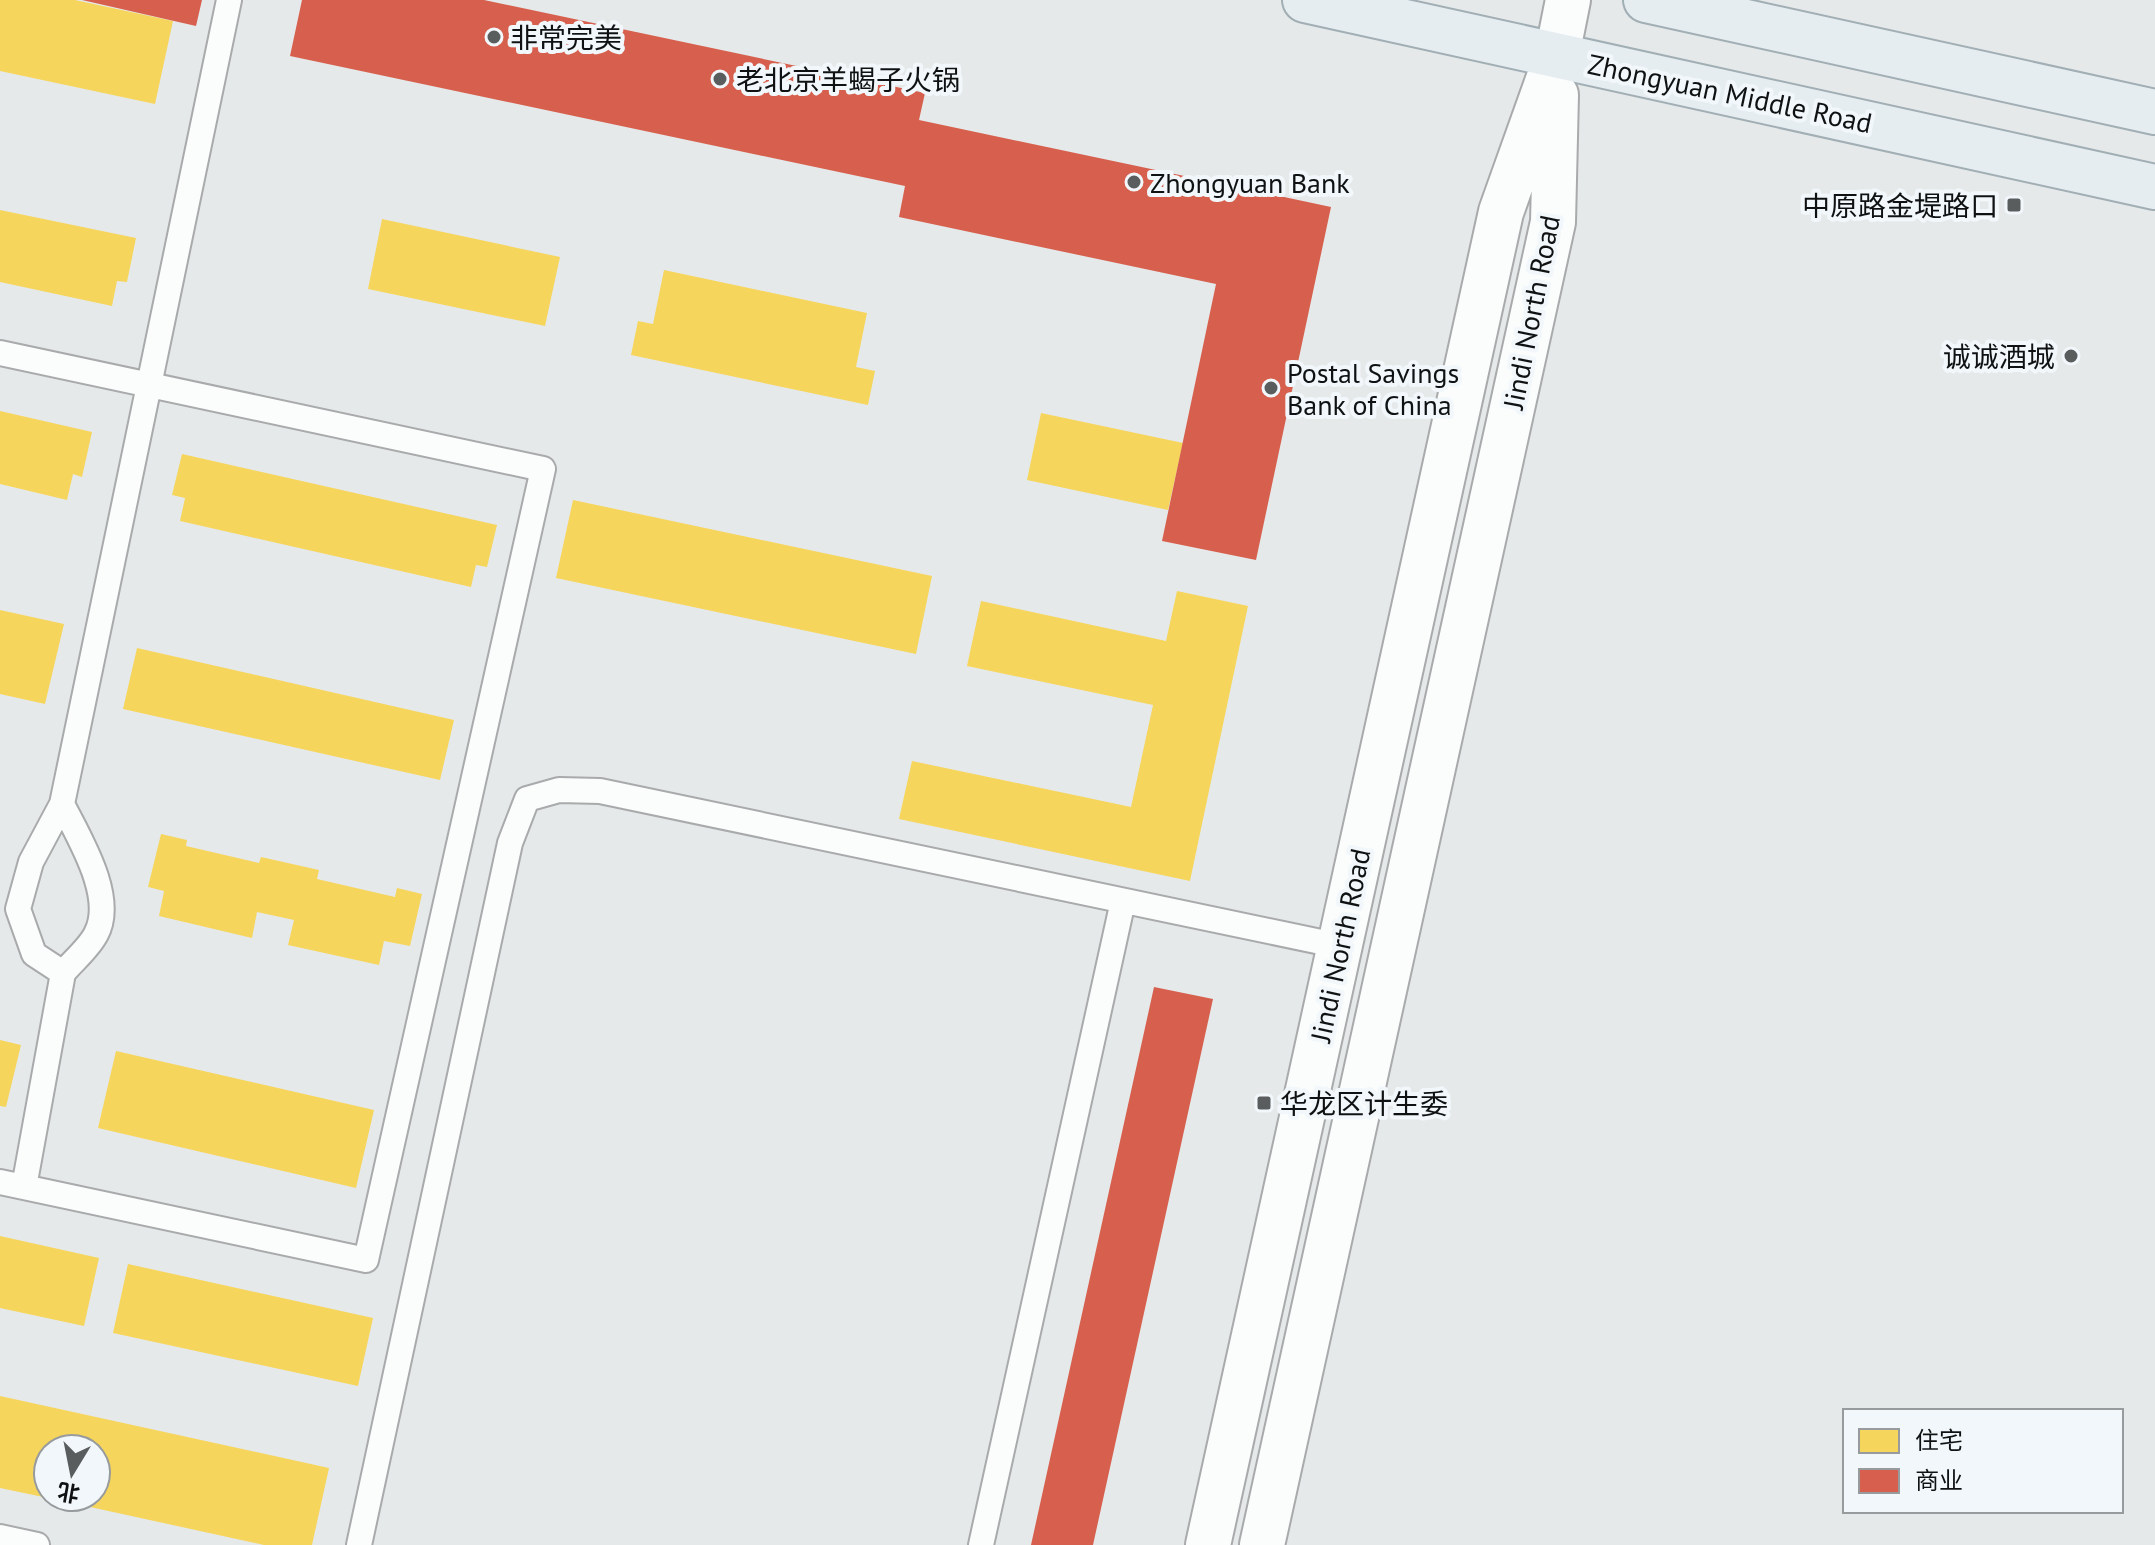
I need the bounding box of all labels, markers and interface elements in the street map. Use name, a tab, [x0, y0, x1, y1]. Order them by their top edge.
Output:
place label: 非常完美	[510, 19, 622, 56]
marker: 非常完美	[485, 28, 503, 46]
street label: Zhongyuan Middle Road	[1584, 45, 1876, 141]
place label: 老北京羊蝎子火锅	[736, 61, 960, 98]
marker: 老北京羊蝎子火锅	[711, 70, 729, 88]
place label: Zhongyuan Bank	[1150, 164, 1350, 201]
marker: Zhongyuan Bank	[1125, 173, 1143, 191]
place label: 中原路金堤路口	[1802, 187, 1998, 224]
marker: 中原路金堤路口	[2005, 196, 2023, 214]
street label: Jindi North Road	[1494, 212, 1568, 413]
place label: 诚诚酒城	[1943, 338, 2055, 375]
marker: 诚诚酒城	[2062, 347, 2080, 365]
place label: Postal Savings Bank of China	[1287, 354, 1459, 423]
marker: Postal Savings Bank of China	[1262, 379, 1280, 397]
street label: Jindi North Road	[1301, 845, 1379, 1046]
place label: 华龙区计生委	[1280, 1085, 1448, 1122]
marker: 华龙区计生委	[1255, 1094, 1273, 1112]
legend	[1843, 1409, 2123, 1513]
text: 住宅	[1915, 1425, 1963, 1456]
north arrow	[32, 1433, 112, 1513]
text: 商业	[1915, 1465, 1963, 1496]
text: 北	[55, 1477, 82, 1508]

